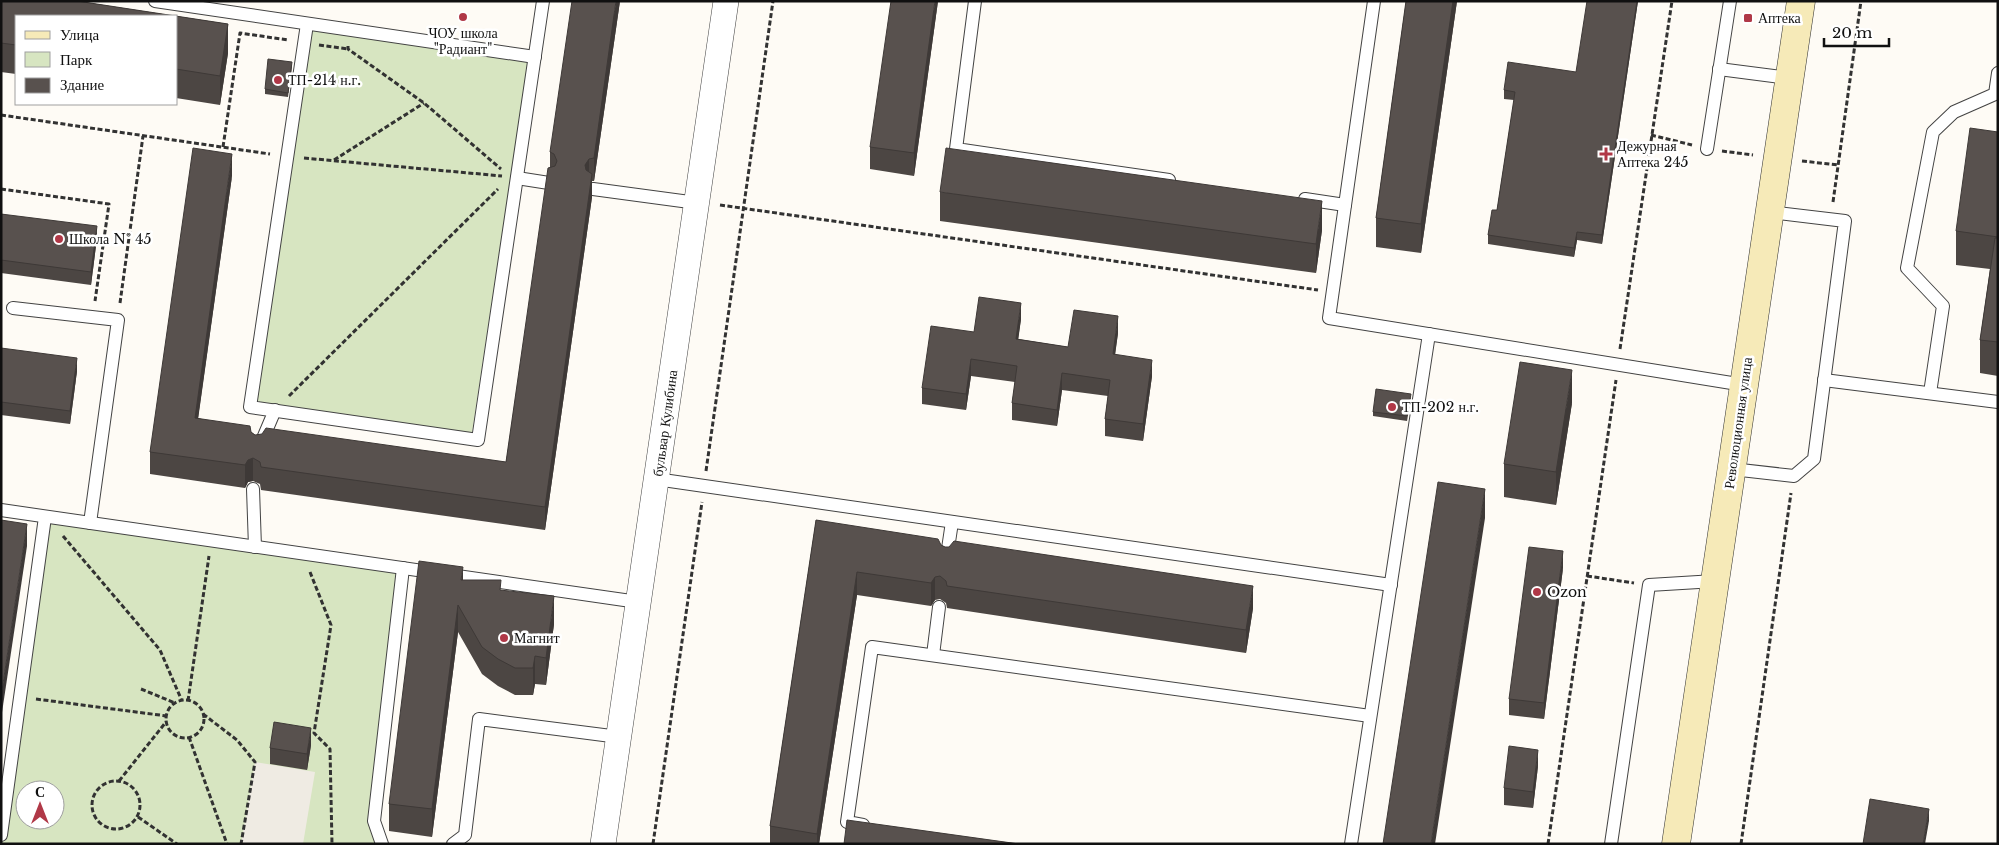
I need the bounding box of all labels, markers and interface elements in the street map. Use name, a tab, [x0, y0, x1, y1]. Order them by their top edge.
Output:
place label: Аптека	[1758, 9, 1802, 27]
marker: ЧОУ школа "Радиант"	[457, 11, 469, 23]
marker: Аптека	[1742, 12, 1754, 24]
legend	[15, 15, 178, 105]
scale bar	[1824, 15, 1889, 47]
text: 20 m	[1832, 23, 1872, 42]
place label: ЧОУ школа "Радиант"	[428, 24, 498, 58]
text: Улица	[60, 25, 99, 44]
text: Парк	[60, 50, 93, 69]
place label: ТП-214 н.г.	[288, 71, 361, 89]
marker: ТП-214 н.г.	[272, 74, 284, 86]
text: Здание	[60, 75, 104, 94]
place label: Дежурная Аптека 245	[1617, 137, 1689, 171]
marker: Дежурная Аптека 245	[1599, 147, 1613, 161]
place label: Школа № 45	[69, 230, 151, 248]
marker: Школа № 45	[53, 233, 65, 245]
street label: Революционная улица	[1720, 355, 1756, 490]
street label: бульвар Кулибина	[649, 368, 681, 477]
place label: ТП-202 н.г.	[1402, 398, 1479, 416]
marker: ТП-202 н.г.	[1386, 401, 1398, 413]
place label: Ozon	[1547, 583, 1587, 601]
marker: Ozon	[1531, 586, 1543, 598]
place label: Магнит	[514, 629, 560, 647]
marker: Магнит	[498, 632, 510, 644]
north arrow	[15, 780, 65, 830]
text: С	[35, 783, 45, 801]

